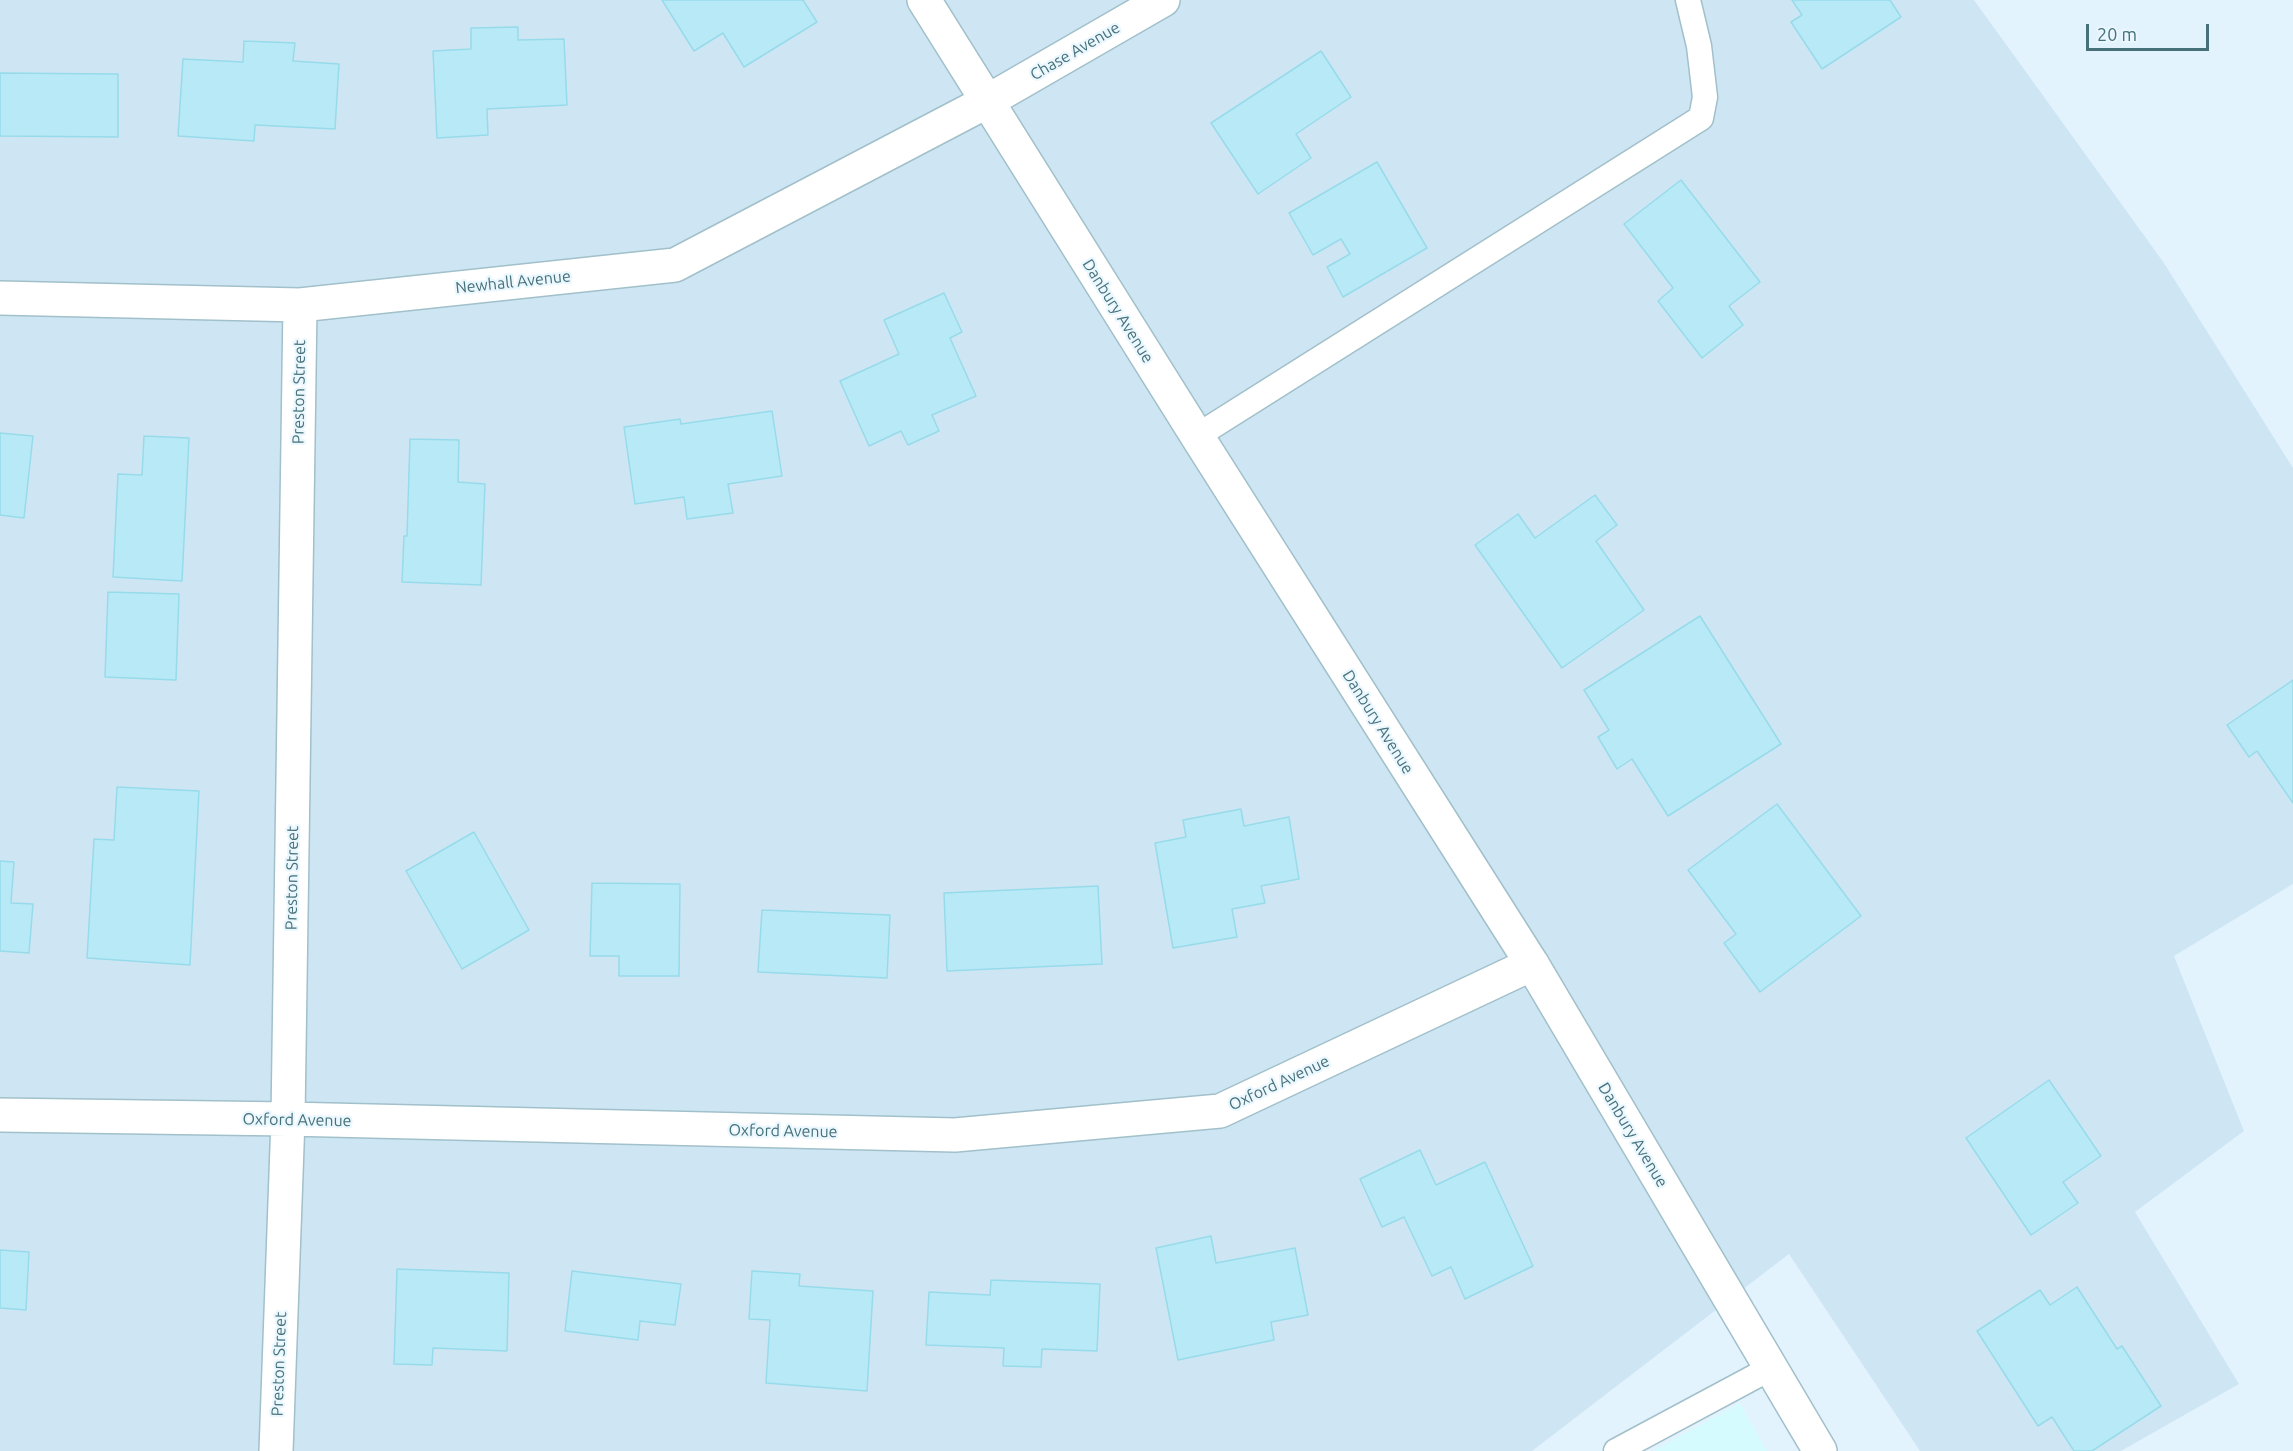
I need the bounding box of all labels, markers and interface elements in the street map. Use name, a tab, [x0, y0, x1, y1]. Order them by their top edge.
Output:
scale bar	[2089, 12, 2212, 50]
street label: Chase Avenue	[1027, 18, 1123, 84]
text: 20 m	[2097, 24, 2137, 44]
street label: Danbury Avenue	[1078, 256, 1158, 366]
street label: Newhall Avenue	[454, 266, 572, 298]
street label: Preston Street	[288, 340, 310, 444]
street label: Danbury Avenue	[1338, 667, 1418, 777]
street label: Preston Street	[281, 826, 303, 930]
street label: Oxford Avenue	[1226, 1051, 1332, 1115]
street label: Danbury Avenue	[1594, 1079, 1672, 1191]
street label: Oxford Avenue	[242, 1109, 352, 1131]
street label: Oxford Avenue	[728, 1120, 838, 1142]
street label: Preston Street	[268, 1311, 290, 1417]

